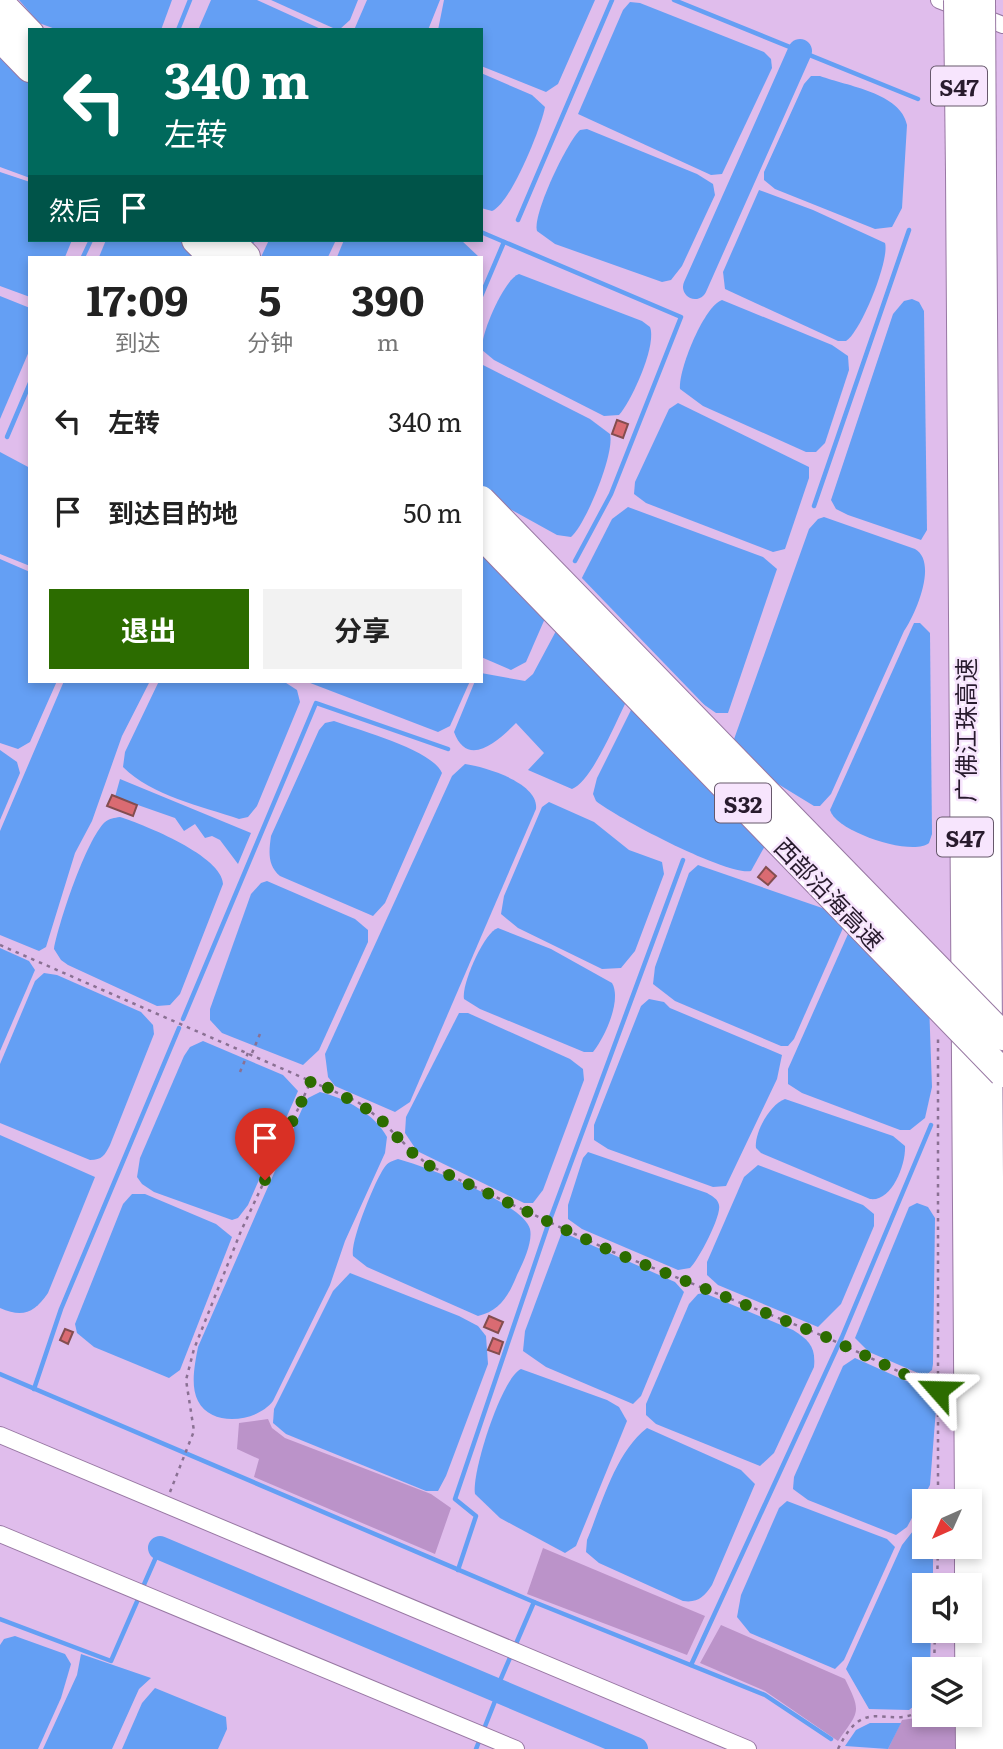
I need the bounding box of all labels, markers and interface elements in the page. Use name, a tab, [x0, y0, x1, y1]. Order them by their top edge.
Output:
text: 340 m	[164, 41, 310, 114]
icon: left	[49, 56, 140, 147]
road number: S47	[931, 66, 987, 106]
text: 左转	[164, 108, 228, 156]
text: 然后	[49, 189, 101, 228]
icon: arrive	[115, 189, 153, 227]
text: 17:09	[86, 267, 189, 329]
text: 5	[258, 267, 281, 329]
text: 390	[351, 267, 425, 329]
text: 到达	[114, 324, 160, 358]
text: 分钟	[247, 324, 293, 358]
text: m	[377, 324, 399, 358]
text: 左转	[108, 401, 160, 440]
text: 340 m	[388, 401, 462, 440]
icon: left	[49, 402, 87, 440]
text: 到达目的地	[108, 492, 238, 531]
text: 50 m	[403, 492, 462, 531]
icon: arrive	[49, 493, 87, 531]
button: 退出	[49, 589, 249, 669]
button: 分享	[263, 589, 462, 669]
street label: 广佛江珠高速	[947, 658, 982, 802]
road number: S32	[715, 783, 771, 822]
road number: S47	[937, 818, 993, 856]
street label: 西部沿海高速	[767, 829, 893, 957]
pin	[235, 1108, 295, 1180]
icon: arrive	[246, 1119, 284, 1157]
position arrow	[901, 1353, 975, 1427]
north arrow	[912, 1489, 982, 1559]
map controls	[912, 1489, 982, 1727]
button: sound	[912, 1573, 982, 1643]
button: layers	[912, 1657, 982, 1727]

